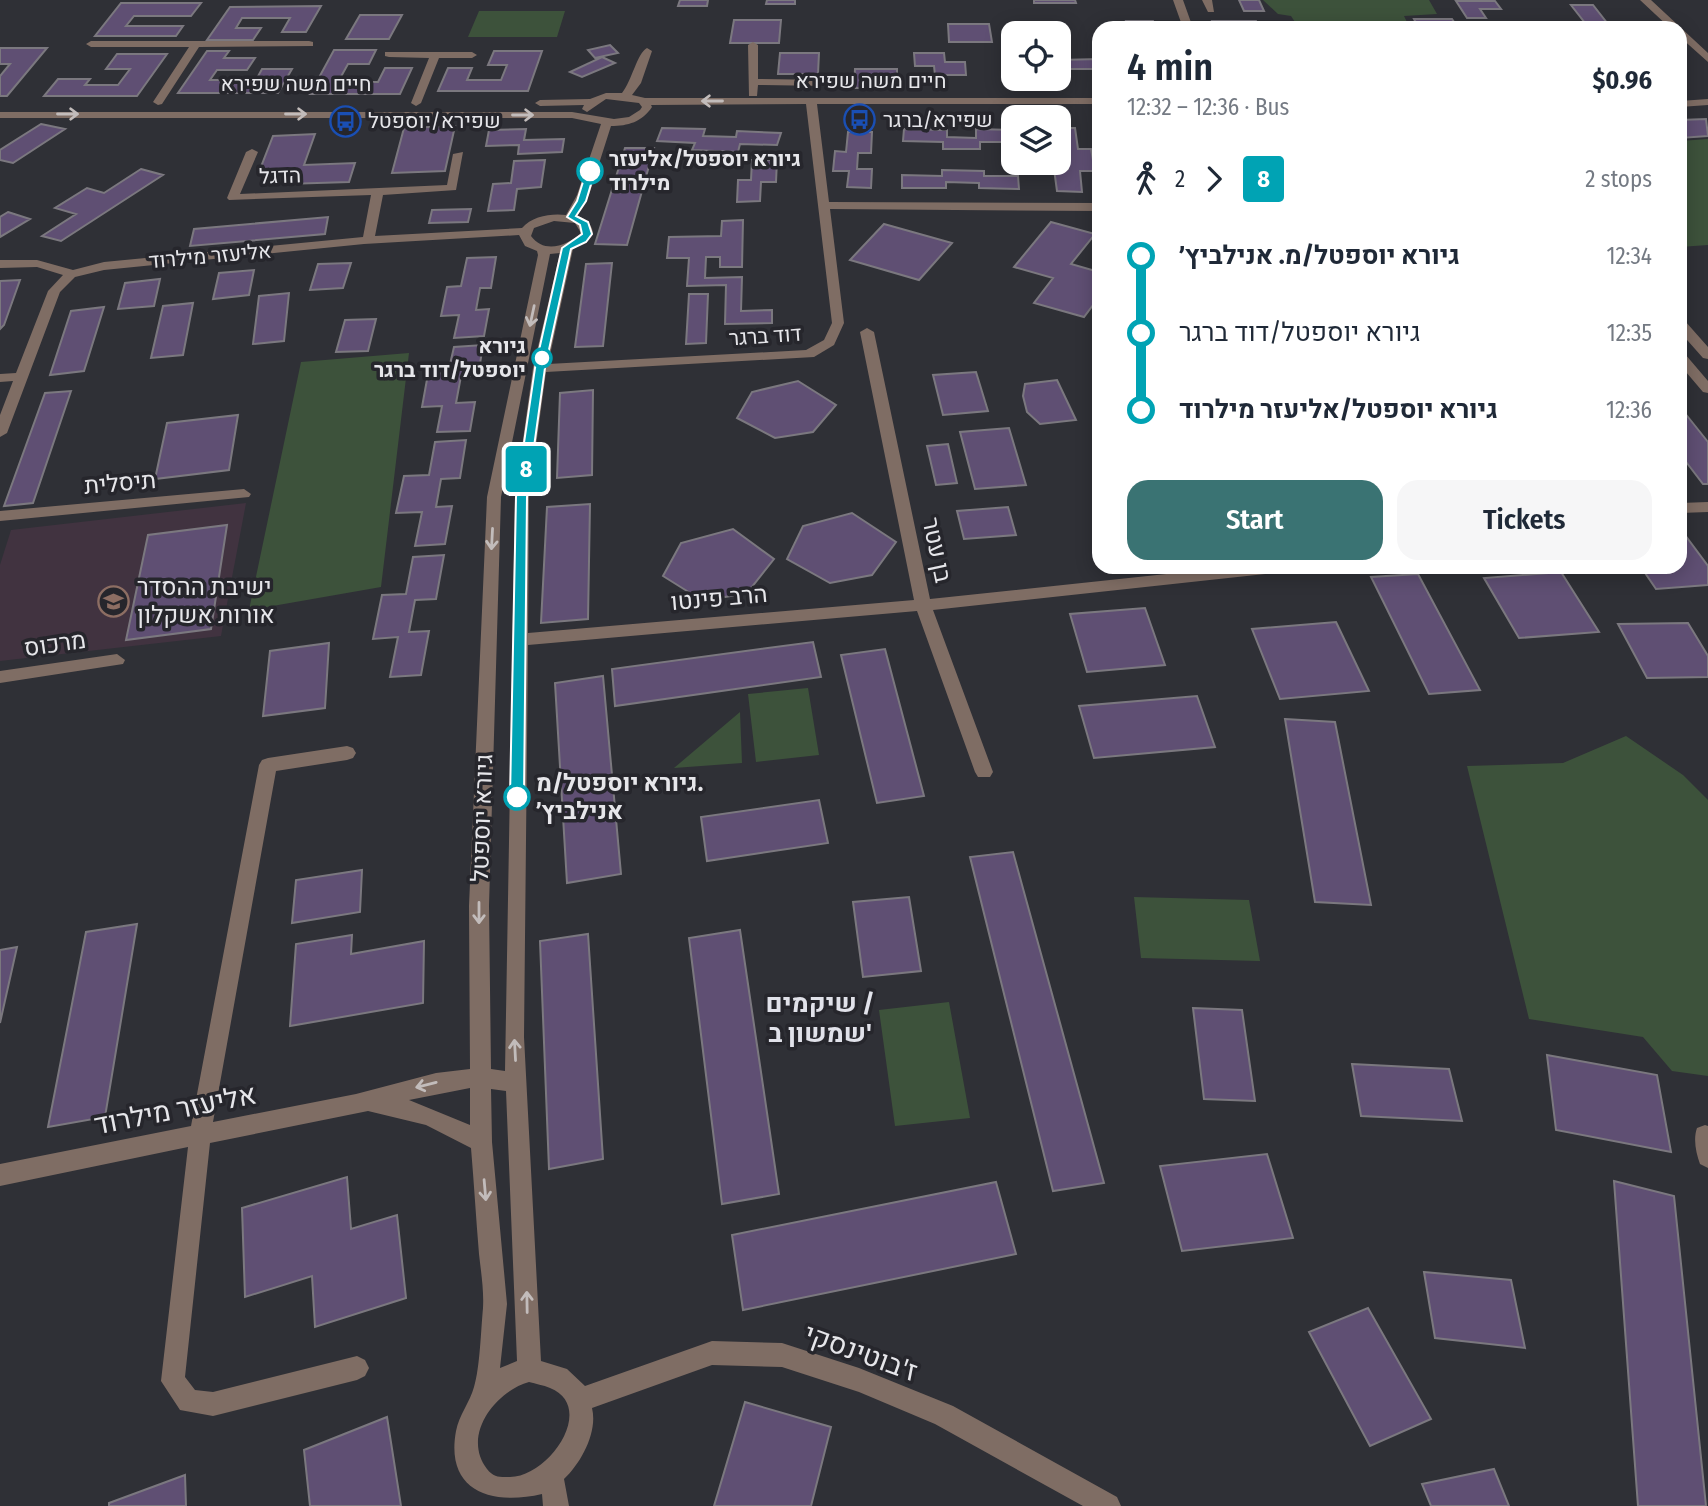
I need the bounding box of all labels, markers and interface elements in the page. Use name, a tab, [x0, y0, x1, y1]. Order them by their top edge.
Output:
map controls	[1001, 21, 1071, 175]
button: locate	[1001, 21, 1071, 91]
text: 4 min	[1127, 44, 1213, 90]
text: $0.96	[1592, 65, 1652, 96]
street label: חיים משה שפירא	[796, 68, 946, 94]
street label: חיים משה שפירא	[221, 71, 371, 97]
text: 12:32 – 12:36 · Bus	[1127, 93, 1289, 121]
one-way arrow	[701, 94, 724, 108]
bus stop icon: שפירא/ברגר	[843, 103, 877, 137]
bus stop icon: שפירא/יוספטל	[328, 104, 362, 138]
button: layers	[1001, 105, 1071, 175]
one-way arrow	[56, 107, 79, 121]
one-way arrow	[284, 107, 307, 121]
place label: שפירא/ברגר	[883, 107, 993, 133]
place label: שפירא/יוספטל	[368, 108, 501, 134]
one-way arrow	[511, 108, 534, 122]
place label: גיורא יוספטל/אליעזר מילרוד	[609, 146, 801, 196]
marker: גיורא יוספטל/אליעזר מילרוד	[577, 158, 603, 184]
icon: walk	[1127, 160, 1165, 198]
icon: forward	[1195, 160, 1233, 198]
street label: הדגל	[258, 162, 302, 190]
text: 2	[1175, 165, 1185, 193]
text: 8	[1257, 165, 1270, 193]
text: 2 stops	[1585, 165, 1652, 193]
street label: אליעזר מילרוד	[147, 238, 273, 274]
text: גיורא יוספטל/מ. אנילביץ׳	[1179, 240, 1460, 271]
text: 12:34	[1606, 242, 1652, 270]
one-way arrow	[525, 304, 539, 327]
text: גיורא יוספטל/דוד ברגר	[1179, 317, 1420, 348]
text: 12:35	[1607, 319, 1652, 347]
street label: דוד ברגר	[728, 320, 802, 352]
place label: גיורא יוספטל/דוד ברגר	[374, 333, 526, 383]
marker: גיורא יוספטל/דוד ברגר	[532, 348, 552, 368]
text: גיורא יוספטל/אליעזר מילרוד	[1179, 394, 1498, 425]
text: 12:36	[1606, 396, 1652, 424]
line badge: 8	[503, 446, 549, 492]
text: 8	[520, 455, 532, 483]
street label: תיסלית	[83, 466, 157, 500]
button: Start	[1127, 480, 1383, 560]
button: Tickets	[1397, 480, 1652, 560]
street label: בן עטר	[916, 515, 958, 585]
one-way arrow	[485, 527, 498, 550]
place label: ישיבת ההסדר אורות אשקלון	[137, 573, 275, 629]
street label: הרב פינטו	[669, 580, 769, 616]
school or university icon: ישיבת ההסדר אורות אשקלון	[97, 584, 131, 618]
street label: מרכוס	[22, 626, 88, 662]
street label: גיורא יוספטל	[466, 753, 498, 883]
place label: גיורא יוספטל/מ. אנילביץ׳	[536, 769, 703, 825]
marker: גיורא יוספטל/מ. אנילביץ׳	[504, 784, 530, 810]
one-way arrow	[472, 902, 486, 925]
district label: שיקמים / שמשון ב'	[766, 988, 874, 1049]
one-way arrow	[508, 1040, 521, 1062]
street label: אליעזר מילרוד	[91, 1078, 259, 1141]
one-way arrow	[415, 1079, 438, 1093]
one-way arrow	[479, 1178, 492, 1200]
one-way arrow	[521, 1291, 534, 1314]
street label: ז'בוטינסקי	[800, 1317, 922, 1388]

